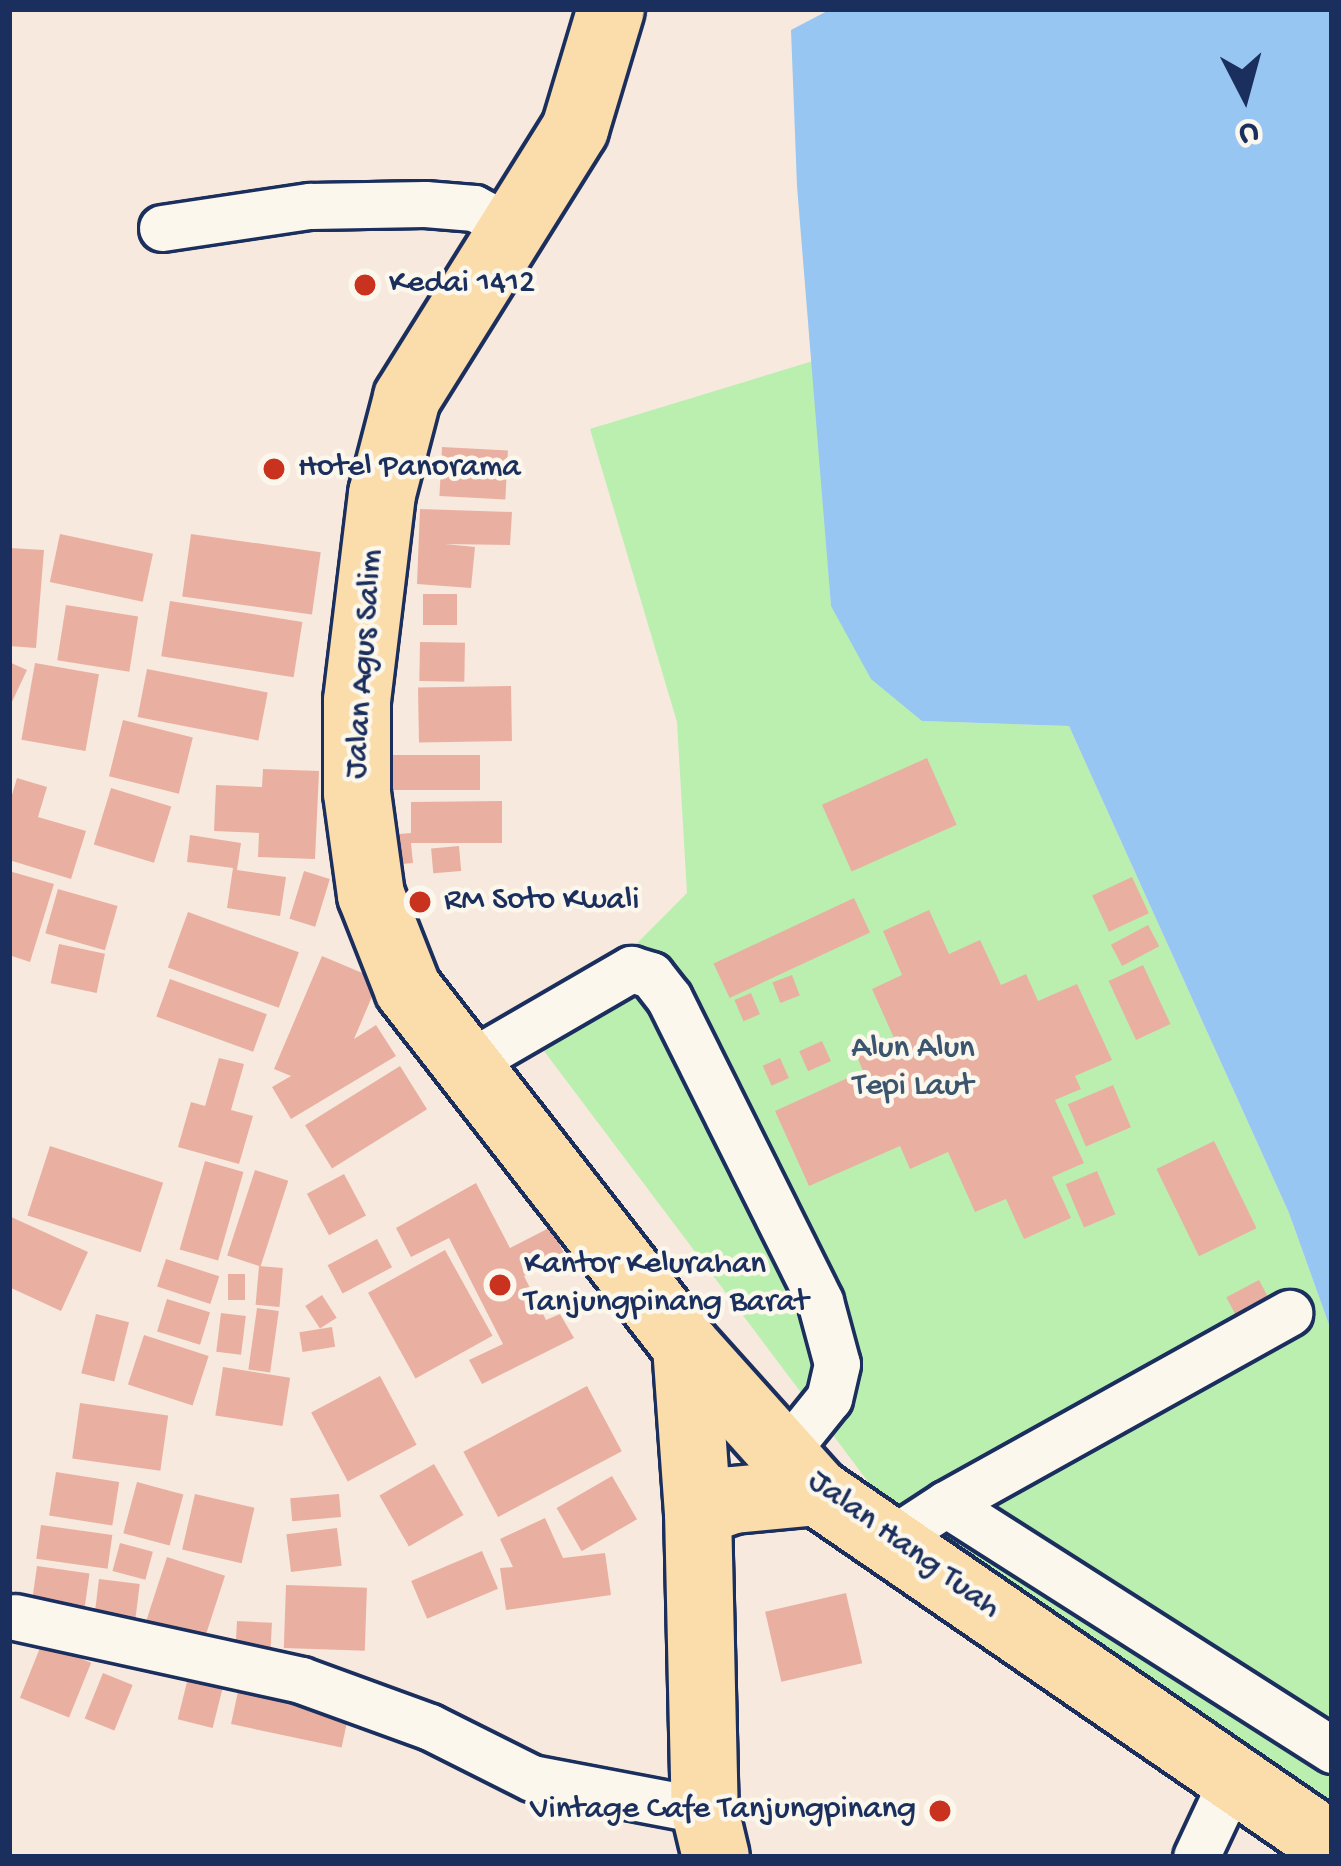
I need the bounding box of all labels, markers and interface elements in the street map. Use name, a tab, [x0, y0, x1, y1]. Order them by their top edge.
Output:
north arrow	[1185, 36, 1305, 156]
text: U	[1237, 112, 1260, 152]
place label: Kedai 1412	[389, 265, 535, 305]
marker: Kedai 1412	[352, 272, 378, 298]
place label: Hotel Panorama	[298, 449, 521, 489]
marker: Hotel Panorama	[261, 456, 287, 482]
street label: Jalan Agus Salim	[338, 548, 394, 780]
place label: RM Soto Kwali	[444, 882, 639, 922]
marker: RM Soto Kwali	[407, 889, 433, 915]
park label: Alun Alun Tepi Laut	[851, 1030, 975, 1108]
place label: Kantor Kelurahan Tanjungpinang Barat	[524, 1246, 809, 1324]
marker: Kantor Kelurahan Tanjungpinang Barat	[487, 1272, 513, 1298]
street label: Jalan Hang Tuah	[799, 1463, 1007, 1629]
place label: Vintage Cafe Tanjungpinang	[530, 1791, 916, 1831]
marker: Vintage Cafe Tanjungpinang	[927, 1798, 953, 1824]

